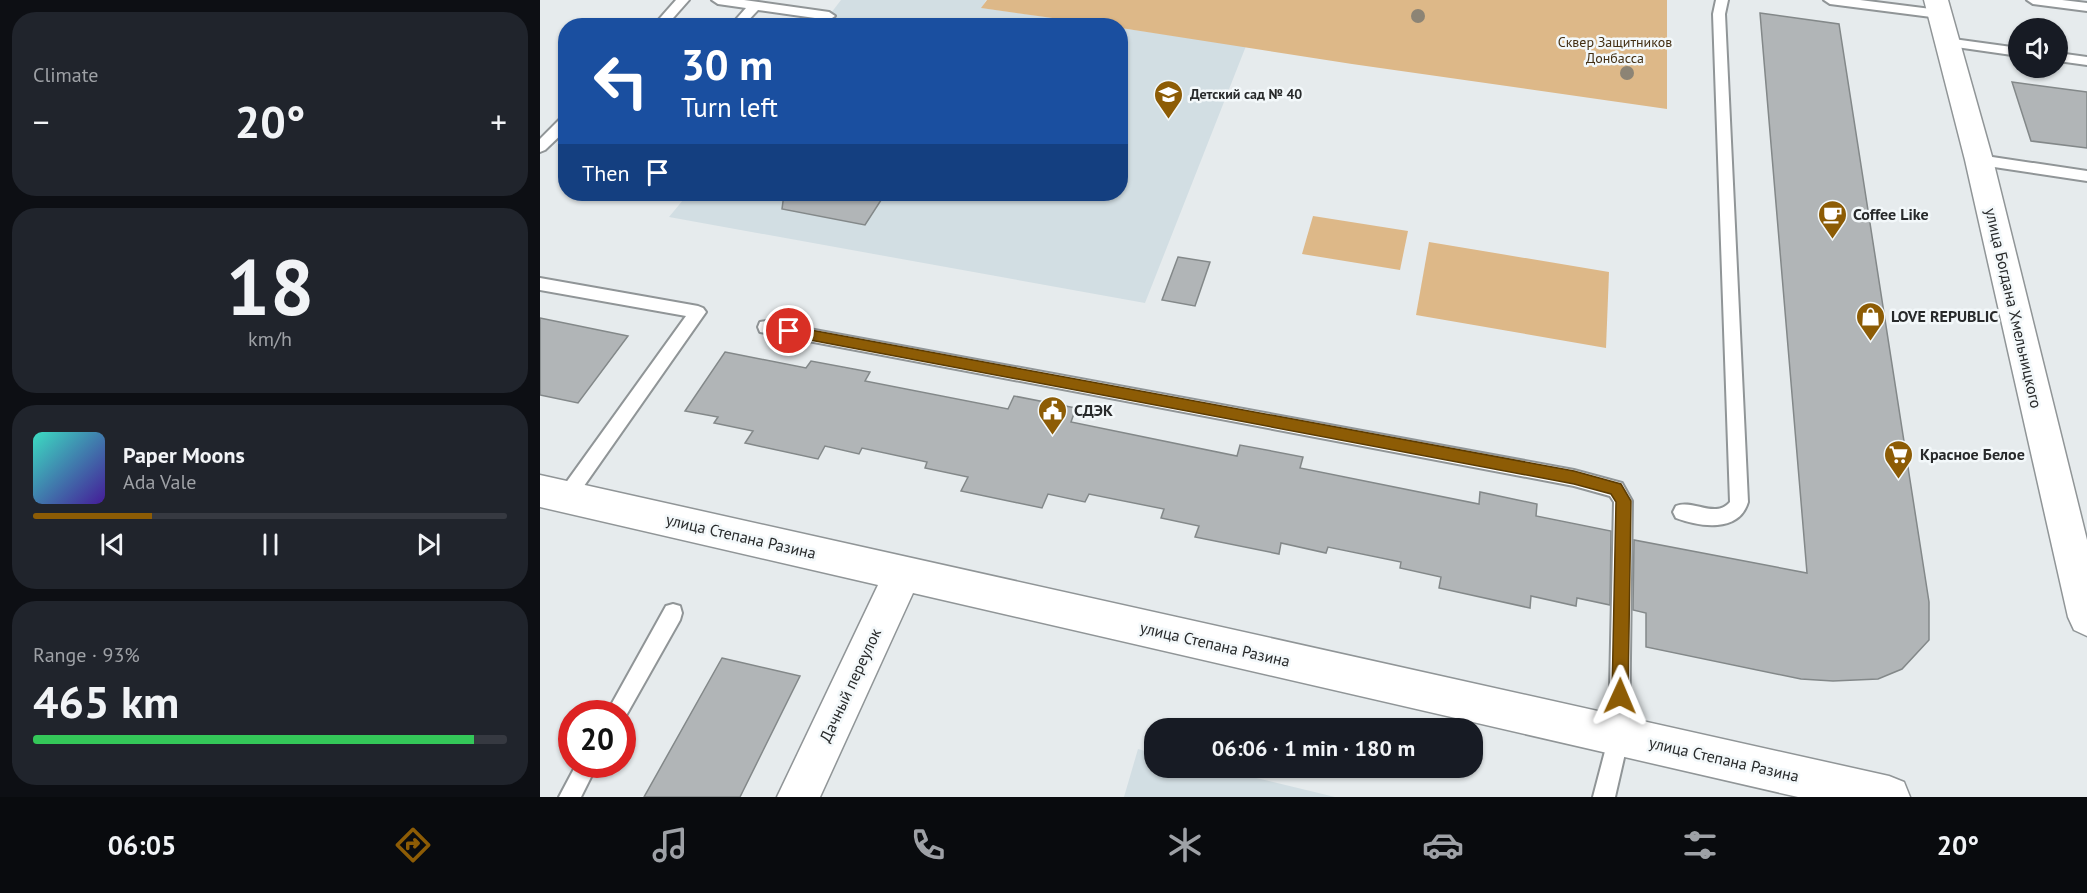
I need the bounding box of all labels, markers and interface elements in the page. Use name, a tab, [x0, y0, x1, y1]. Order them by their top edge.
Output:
map controls	[2008, 18, 2068, 78]
button: sound	[2008, 18, 2068, 78]
park label: Сквер Защитников Донбасса	[1558, 33, 1672, 67]
text: 30 m	[681, 37, 773, 92]
icon: left	[582, 42, 660, 120]
text: Climate	[33, 62, 99, 88]
school or university icon: Детский сад № 40	[1153, 78, 1185, 120]
place label: Детский сад № 40	[1190, 85, 1302, 103]
text: Turn left	[681, 90, 778, 124]
text: 20°	[235, 92, 305, 150]
text: −	[33, 100, 50, 143]
text: +	[490, 100, 507, 143]
icon: arrive	[641, 156, 674, 189]
text: Then	[582, 159, 629, 187]
cafe icon: Coffee Like	[1816, 198, 1848, 240]
place label: Coffee Like	[1853, 204, 1929, 224]
street label: улица Богдана Хмельницкого	[1981, 206, 2047, 410]
text: 18	[226, 236, 314, 337]
shop icon: LOVE REPUBLIC	[1854, 300, 1886, 342]
pin	[763, 305, 814, 356]
place label: LOVE REPUBLIC	[1891, 306, 1998, 326]
icon: arrive	[772, 314, 805, 347]
text: km/h	[248, 326, 292, 352]
public building icon: СДЭК	[1037, 394, 1069, 436]
place label: СДЭК	[1074, 400, 1113, 420]
supermarket icon: Красное Белое	[1883, 438, 1915, 480]
text: Paper Moons	[123, 441, 245, 469]
place label: Красное Белое	[1920, 444, 2025, 464]
text: Ada Vale	[123, 469, 196, 495]
street label: улица Степана Разина	[664, 509, 818, 563]
icon: previous	[96, 528, 129, 561]
icon: pause	[254, 528, 287, 561]
icon: next	[412, 528, 445, 561]
street label: улица Степана Разина	[1138, 617, 1292, 671]
street label: Дачный переулок	[815, 625, 885, 745]
text: Range · 93%	[33, 642, 140, 668]
position arrow	[1588, 664, 1652, 728]
text: 465 km	[33, 672, 179, 730]
speed limit sign: 20	[558, 700, 636, 778]
street label: улица Степана Разина	[1647, 732, 1801, 786]
text: 06:06 · 1 min · 180 m	[1212, 734, 1415, 762]
icon: directions	[392, 824, 434, 866]
icon: music	[649, 824, 691, 866]
icon: phone	[907, 824, 949, 866]
icon: climate	[1164, 824, 1206, 866]
icon: car	[1422, 824, 1464, 866]
icon: filters	[1679, 824, 1721, 866]
text: 06:05	[108, 828, 176, 862]
text: 20°	[1937, 828, 1979, 862]

